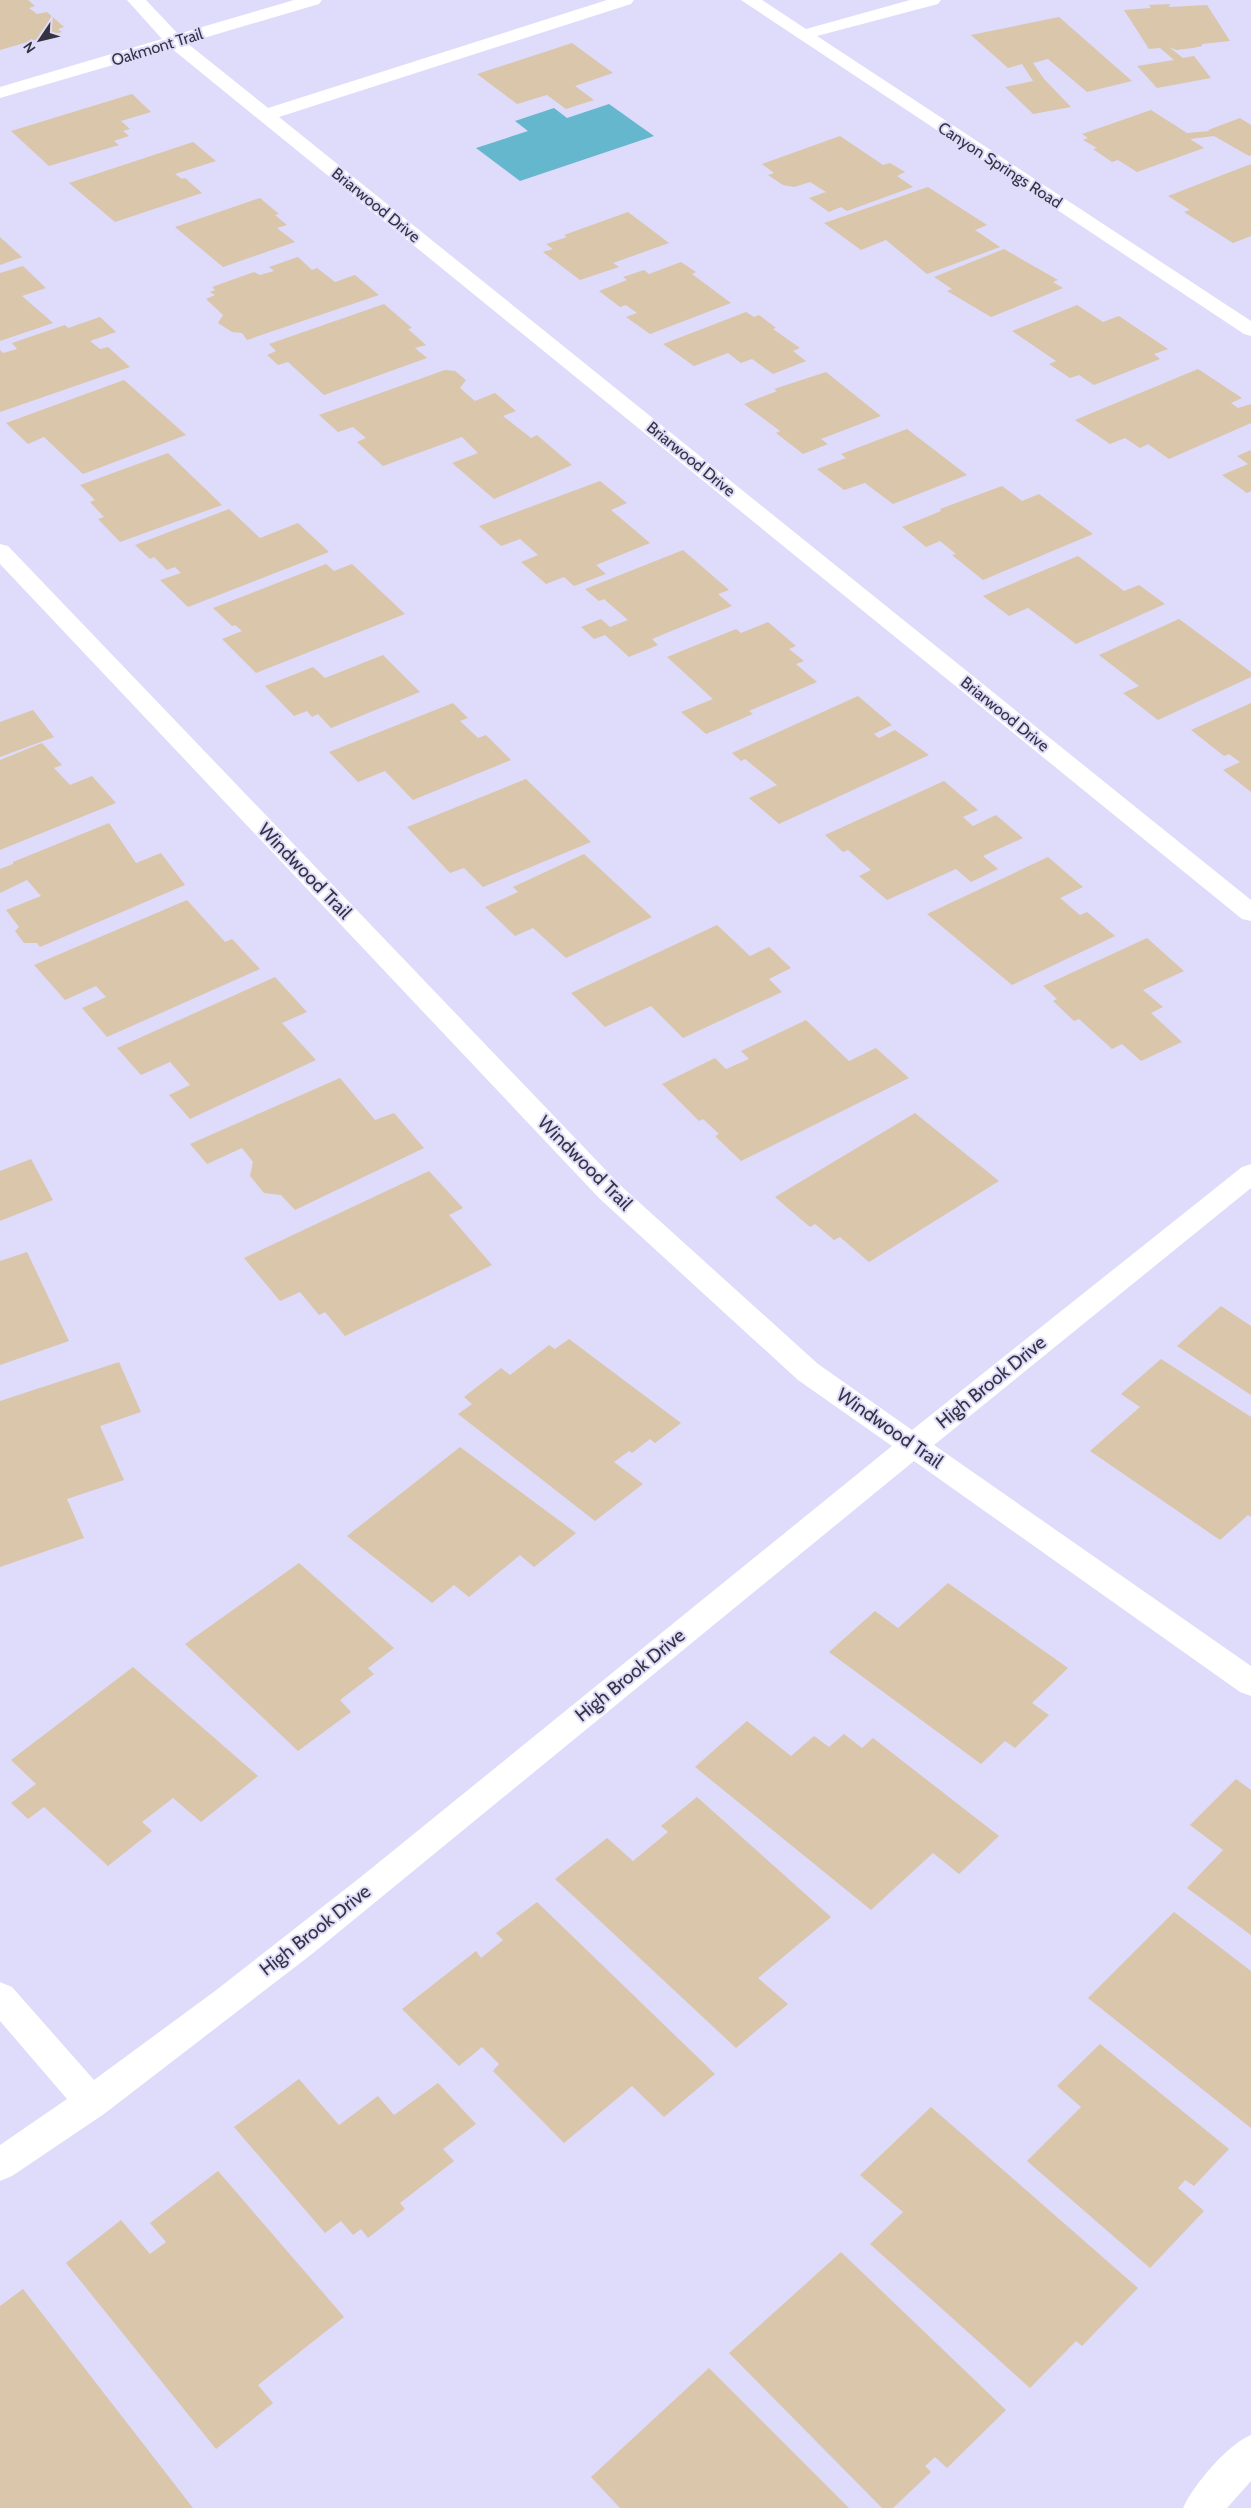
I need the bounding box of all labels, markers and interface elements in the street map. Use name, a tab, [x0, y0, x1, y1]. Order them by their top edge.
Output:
north arrow	[15, 15, 65, 65]
street label: Oakmont Trail	[109, 24, 205, 70]
text: N	[19, 38, 40, 57]
street label: Canyon Springs Road	[934, 118, 1066, 212]
street label: Briarwood Drive	[328, 164, 424, 246]
street label: Briarwood Drive	[643, 418, 739, 500]
street label: Briarwood Drive	[957, 673, 1053, 755]
street label: Windwood Trail	[254, 818, 357, 924]
street label: Windwood Trail	[533, 1111, 637, 1215]
street label: High Brook Drive	[931, 1331, 1051, 1433]
street label: Windwood Trail	[832, 1383, 948, 1473]
street label: High Brook Drive	[570, 1624, 690, 1726]
street label: High Brook Drive	[255, 1879, 375, 1980]

